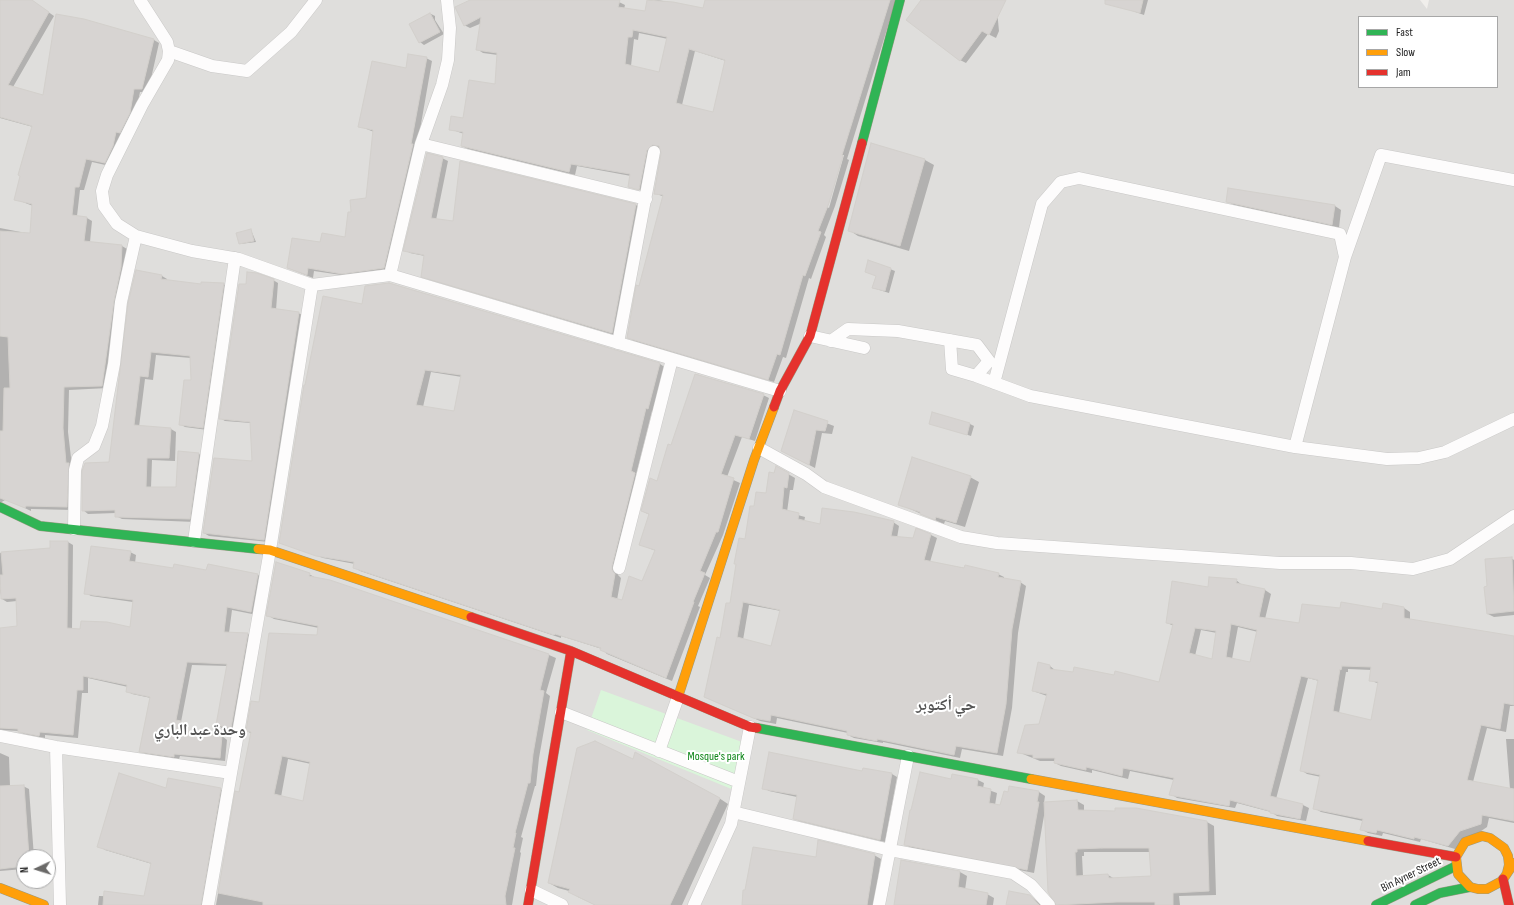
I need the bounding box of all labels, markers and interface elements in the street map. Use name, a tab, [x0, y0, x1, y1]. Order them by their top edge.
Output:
legend	[1358, 16, 1498, 88]
text: Fast	[1396, 25, 1413, 40]
text: Slow	[1396, 45, 1415, 60]
text: Jam	[1396, 65, 1411, 80]
district label: حي أكتوبر	[916, 696, 976, 716]
district label: وحدة عبد الباري	[154, 721, 246, 741]
park label: Mosque's park	[688, 750, 744, 764]
north arrow	[16, 849, 56, 889]
street label: Bin Ayner Street	[1379, 854, 1443, 896]
text: N	[18, 866, 31, 873]

